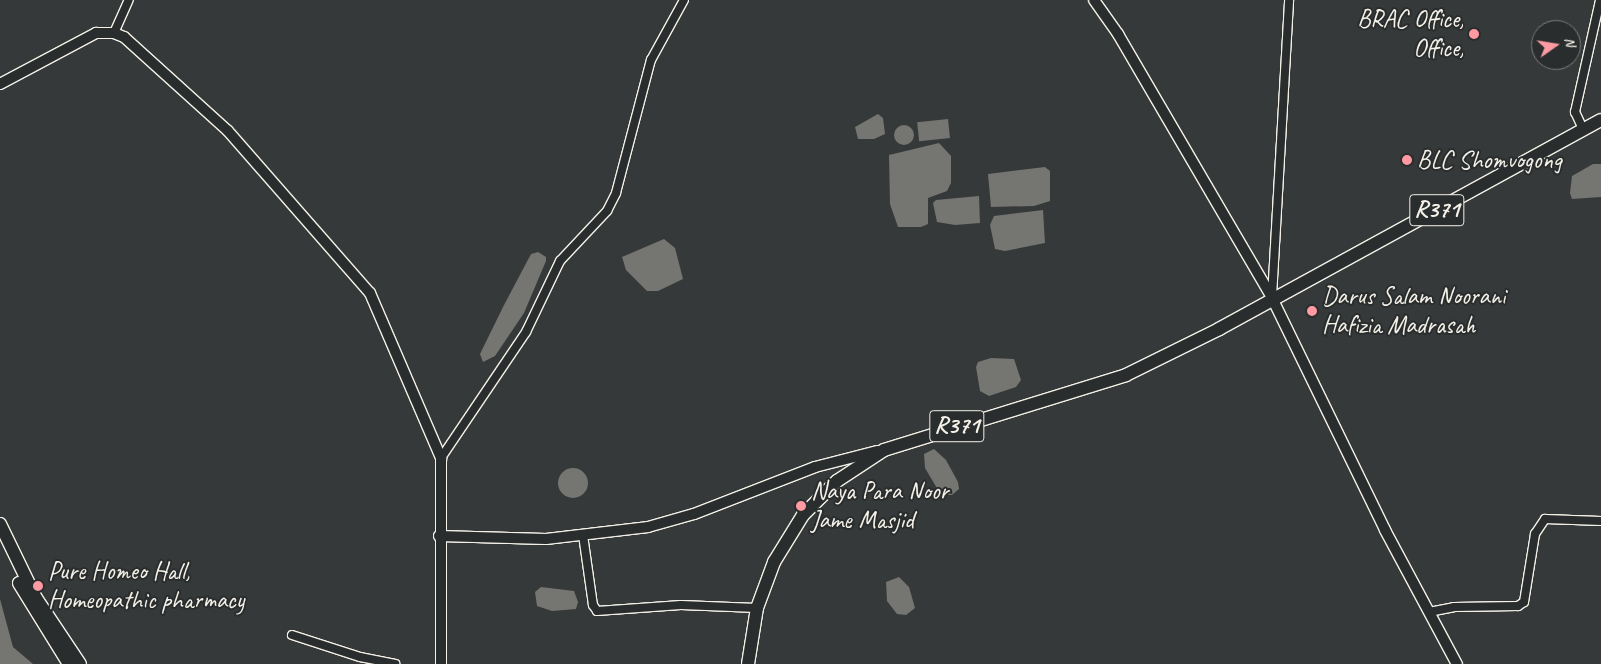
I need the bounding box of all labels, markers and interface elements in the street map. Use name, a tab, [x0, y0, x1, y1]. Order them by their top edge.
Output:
place label: BRAC Office, Office,	[1357, 5, 1464, 64]
north arrow	[1531, 20, 1581, 70]
marker: BRAC Office, Office,	[1468, 28, 1480, 40]
text: N	[1561, 36, 1579, 48]
place label: BLC Shomvogong	[1417, 145, 1562, 175]
marker: BLC Shomvogong	[1401, 154, 1413, 166]
road number: R371	[1408, 188, 1466, 232]
place label: Darus Salam Noorani Hafizia Madrasah	[1322, 282, 1506, 341]
marker: Darus Salam Noorani Hafizia Madrasah	[1306, 305, 1318, 317]
road number: R371	[928, 404, 986, 448]
place label: Naya Para Noor Jame Masjid	[811, 477, 949, 536]
marker: Naya Para Noor Jame Masjid	[795, 500, 807, 512]
place label: Pure Homeo Hall, Homeopathic pharmacy	[48, 557, 244, 616]
marker: Pure Homeo Hall, Homeopathic pharmacy	[32, 580, 44, 592]

